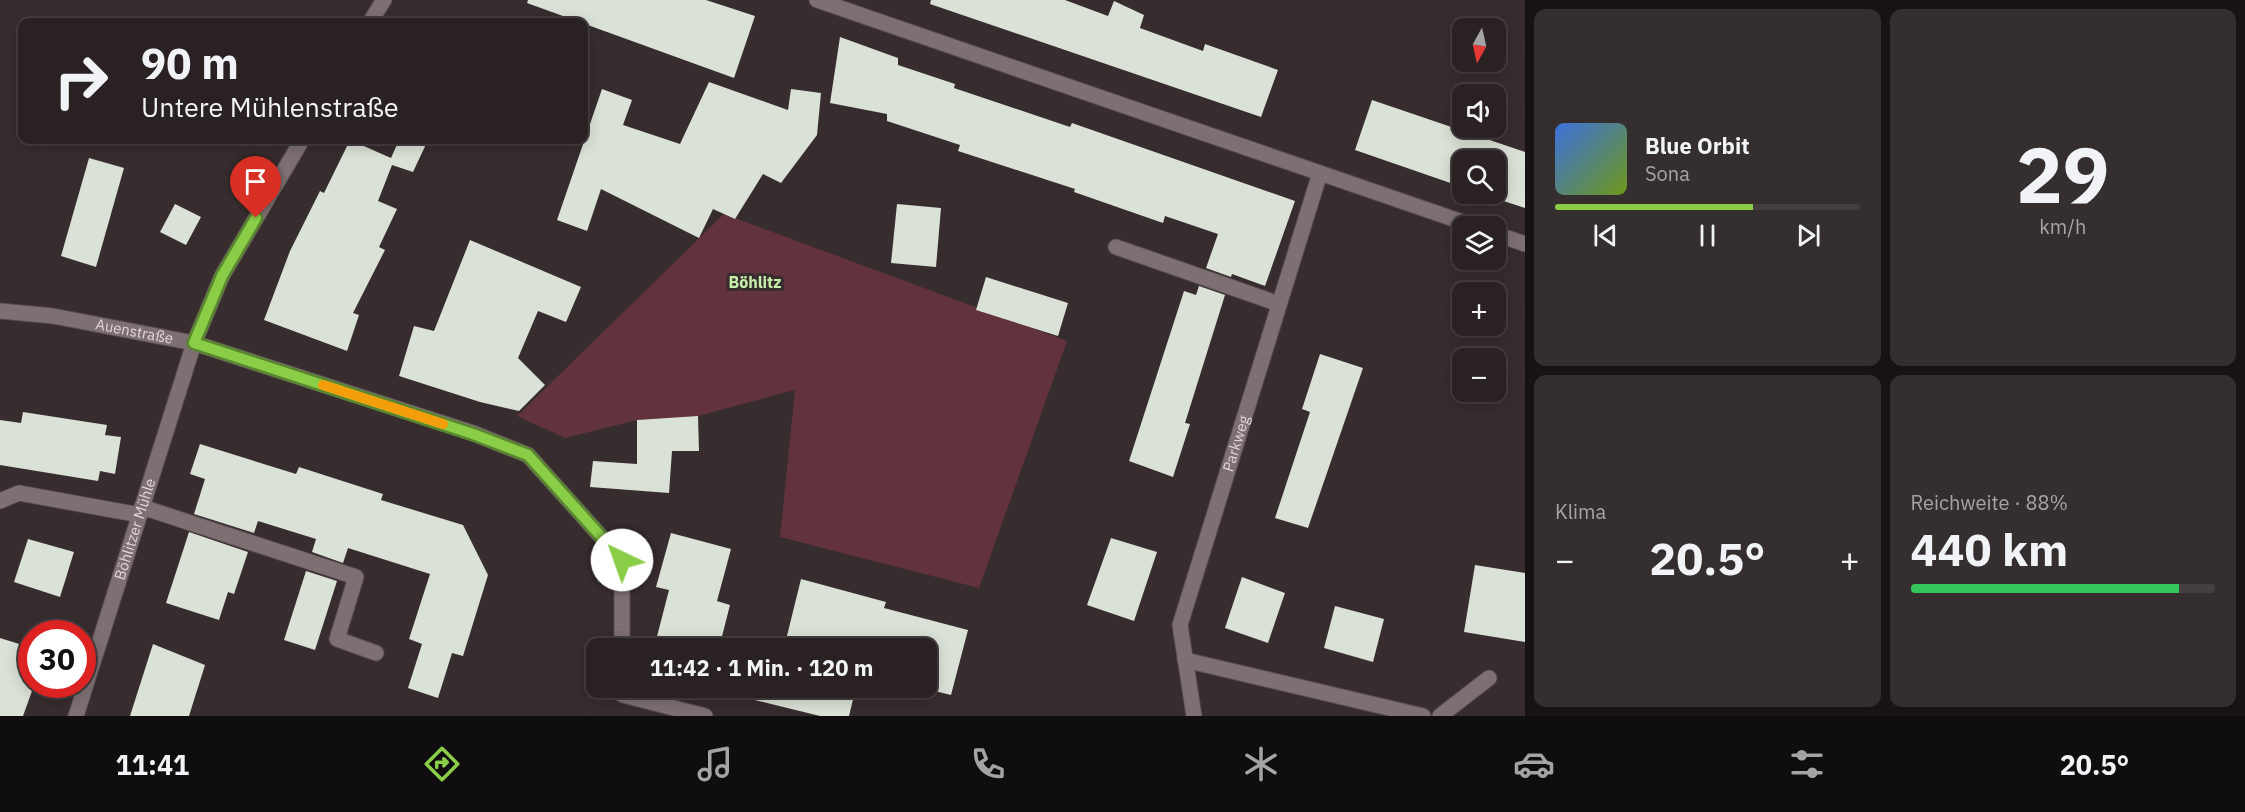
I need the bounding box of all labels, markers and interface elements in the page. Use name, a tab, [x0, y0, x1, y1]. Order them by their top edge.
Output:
north arrow	[1452, 18, 1506, 72]
map controls	[1452, 18, 1506, 402]
text: 90 m	[141, 36, 239, 91]
icon: right	[42, 42, 120, 120]
button: sound	[1452, 84, 1506, 138]
text: Untere Mühlenstraße	[141, 89, 399, 124]
text: 29	[2016, 123, 2110, 224]
text: Blue Orbit	[1645, 131, 1750, 160]
button: search	[1452, 150, 1506, 204]
pin	[230, 156, 281, 218]
text: Sona	[1645, 160, 1690, 187]
icon: arrive	[239, 165, 272, 198]
text: km/h	[2039, 213, 2086, 240]
button: layers	[1452, 216, 1506, 270]
icon: previous	[1589, 219, 1622, 252]
icon: pause	[1691, 219, 1724, 252]
icon: next	[1792, 219, 1825, 252]
district label: Böhlitz	[728, 272, 782, 292]
button: +	[1452, 282, 1506, 336]
street label: Auenstraße	[94, 314, 175, 348]
button: −	[1452, 348, 1506, 402]
street label: Parkweg	[1218, 413, 1253, 474]
street label: Böhlitzer Mühle	[110, 476, 160, 582]
text: Reichweite · 88%	[1911, 489, 2068, 516]
text: Klima	[1555, 498, 1606, 525]
text: 440 km	[1911, 520, 2068, 578]
position arrow	[590, 528, 654, 592]
text: 20.5°	[1649, 529, 1765, 587]
text: −	[1555, 538, 1575, 581]
text: +	[1840, 538, 1859, 581]
speed limit sign: 30	[18, 620, 96, 698]
text: 11:42 · 1 Min. · 120 m	[650, 653, 873, 682]
icon: directions	[421, 743, 463, 785]
icon: music	[694, 743, 736, 785]
icon: phone	[967, 743, 1009, 785]
icon: climate	[1240, 743, 1282, 785]
icon: car	[1513, 743, 1555, 785]
icon: filters	[1786, 743, 1828, 785]
text: 11:41	[116, 747, 189, 782]
text: 20.5°	[2060, 747, 2129, 782]

